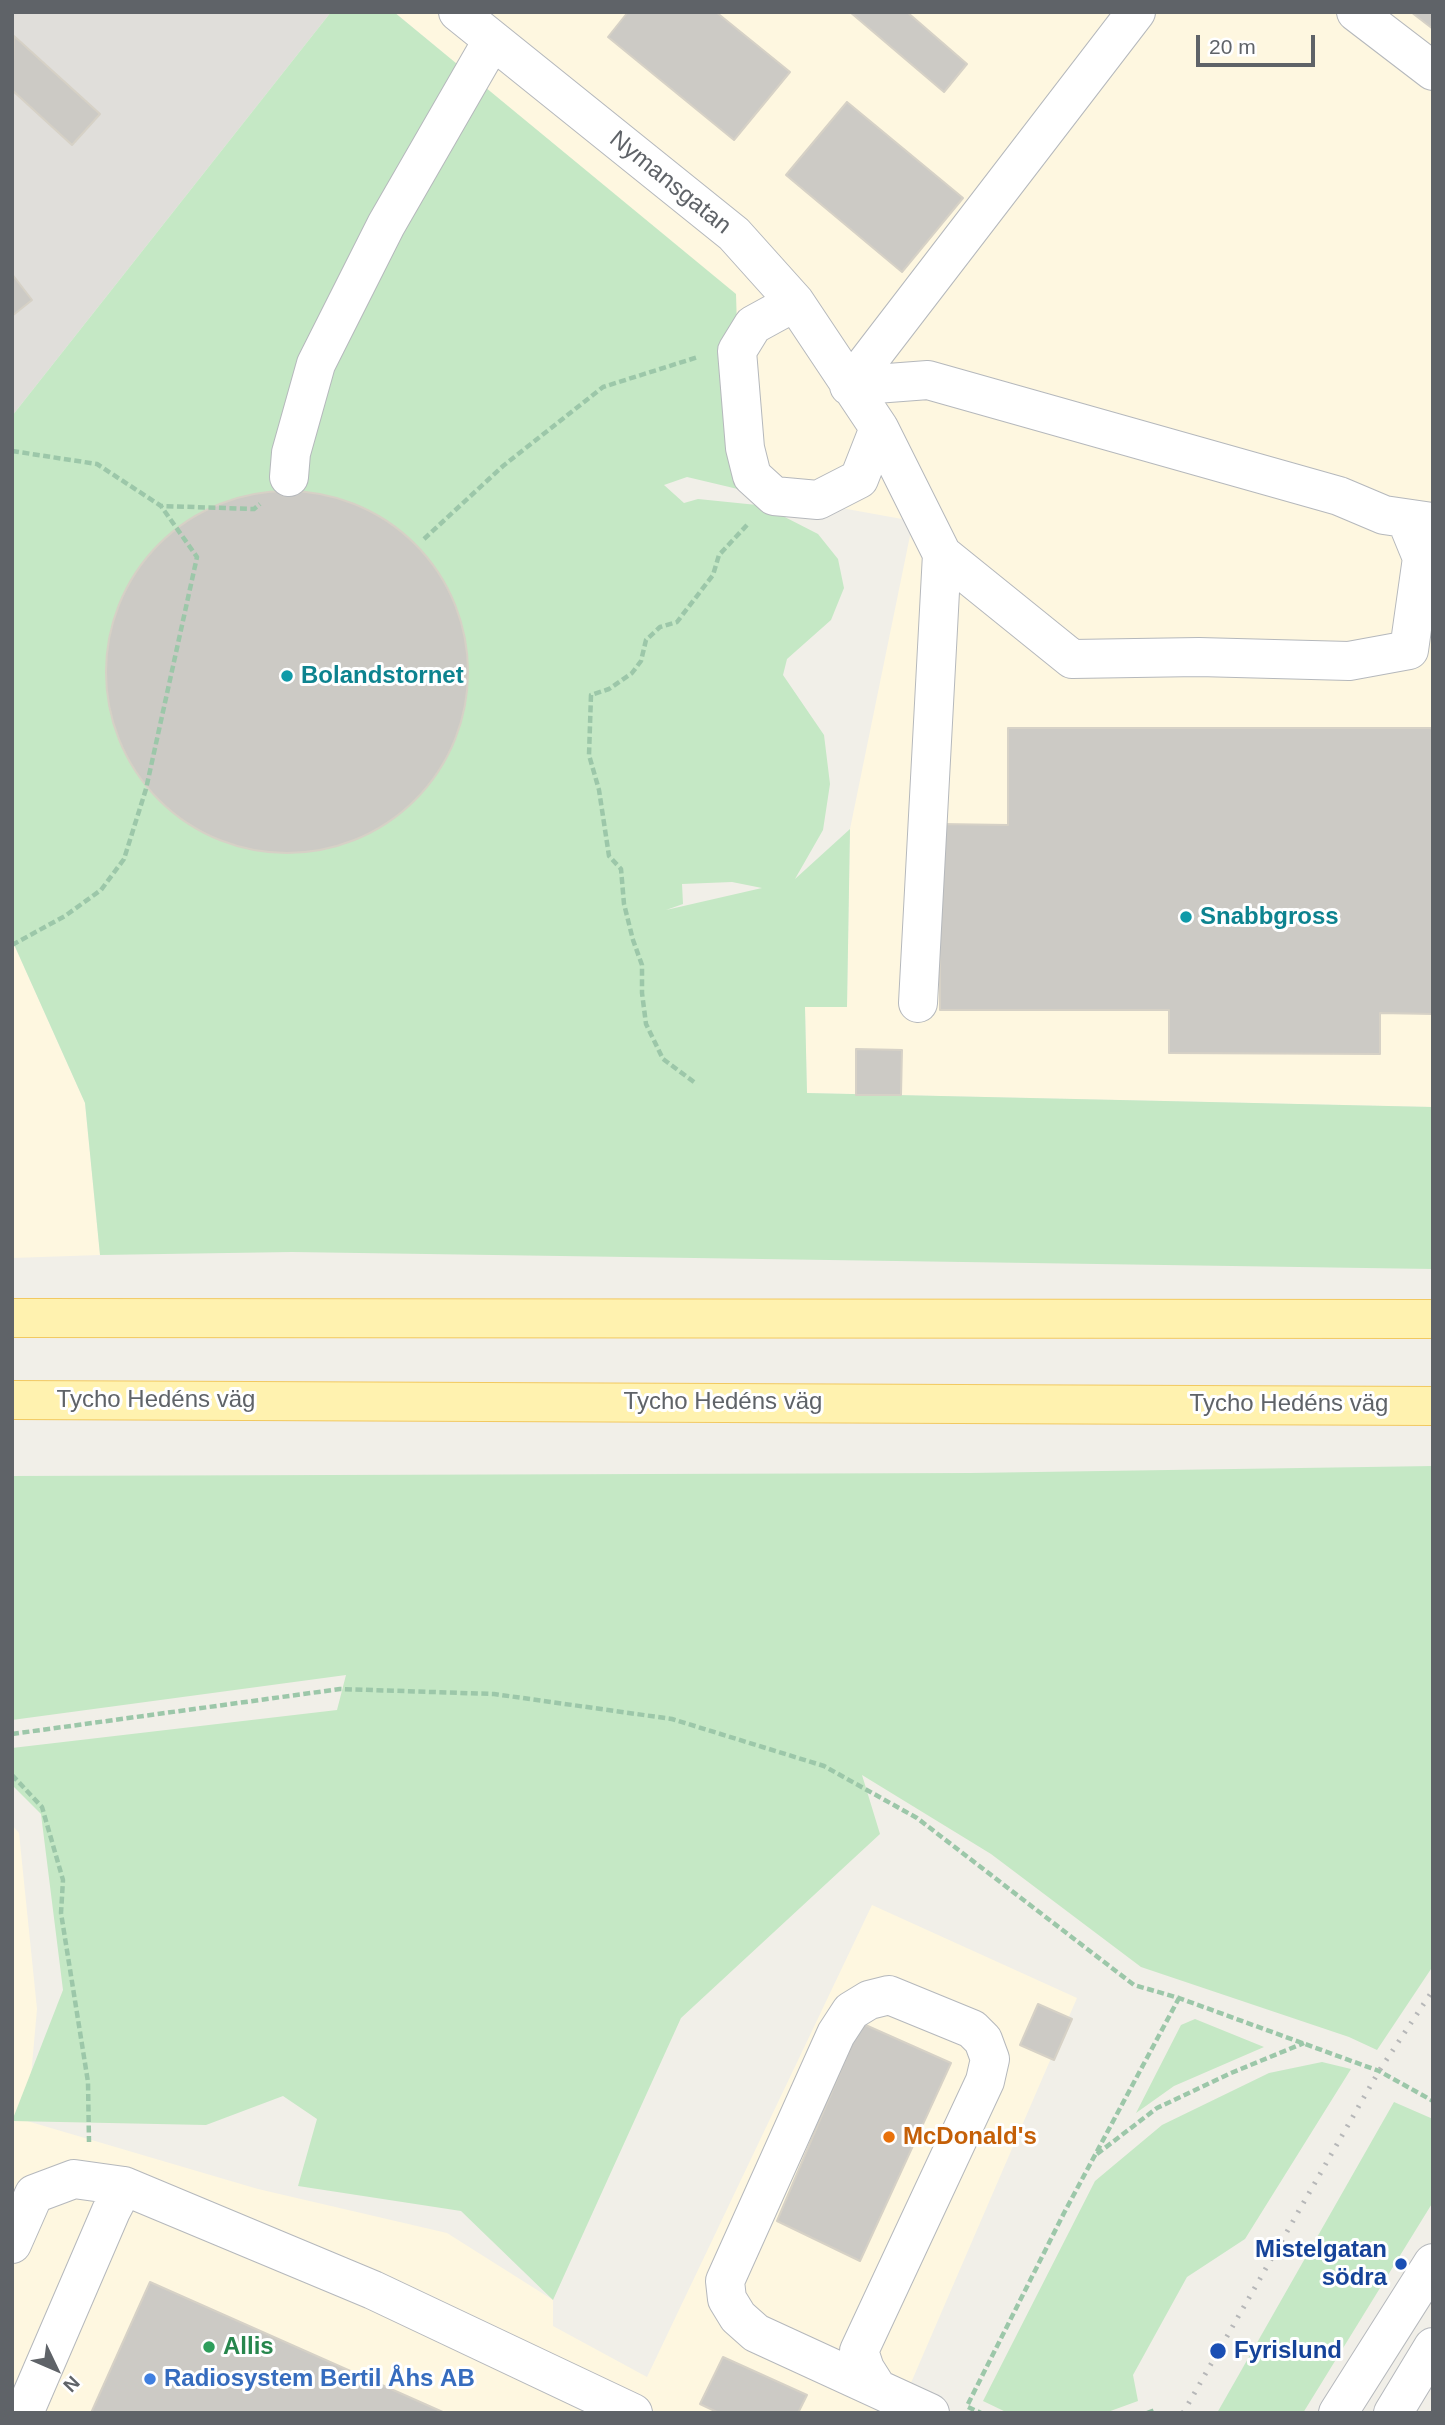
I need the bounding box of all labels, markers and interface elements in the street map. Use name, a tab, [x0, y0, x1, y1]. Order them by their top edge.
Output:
scale bar	[1200, 21, 1319, 65]
text: 20 m	[1209, 35, 1256, 58]
street label: Nymansgatan	[603, 125, 737, 241]
place label: Bolandstornet	[301, 662, 464, 690]
marker: Bolandstornet	[279, 668, 295, 684]
place label: Snabbgross	[1200, 903, 1339, 931]
marker: Snabbgross	[1178, 909, 1194, 925]
street label: Tycho Hedéns väg	[57, 1386, 255, 1414]
street label: Tycho Hedéns väg	[624, 1388, 822, 1416]
street label: Tycho Hedéns väg	[1190, 1390, 1388, 1418]
place label: McDonald's	[903, 2123, 1037, 2151]
marker: McDonald's	[881, 2129, 897, 2145]
place label: Mistelgatan södra	[1255, 2236, 1387, 2292]
marker: Mistelgatan södra	[1393, 2256, 1409, 2272]
place label: Allis	[223, 2333, 274, 2361]
north arrow	[21, 2334, 91, 2404]
place label: Fyrislund	[1234, 2337, 1342, 2365]
marker: Allis	[201, 2339, 217, 2355]
marker: Fyrislund	[1208, 2341, 1228, 2361]
place label: Radiosystem Bertil Åhs AB	[164, 2365, 475, 2393]
marker: Radiosystem Bertil Åhs AB	[142, 2371, 158, 2387]
text: N	[59, 2372, 84, 2396]

